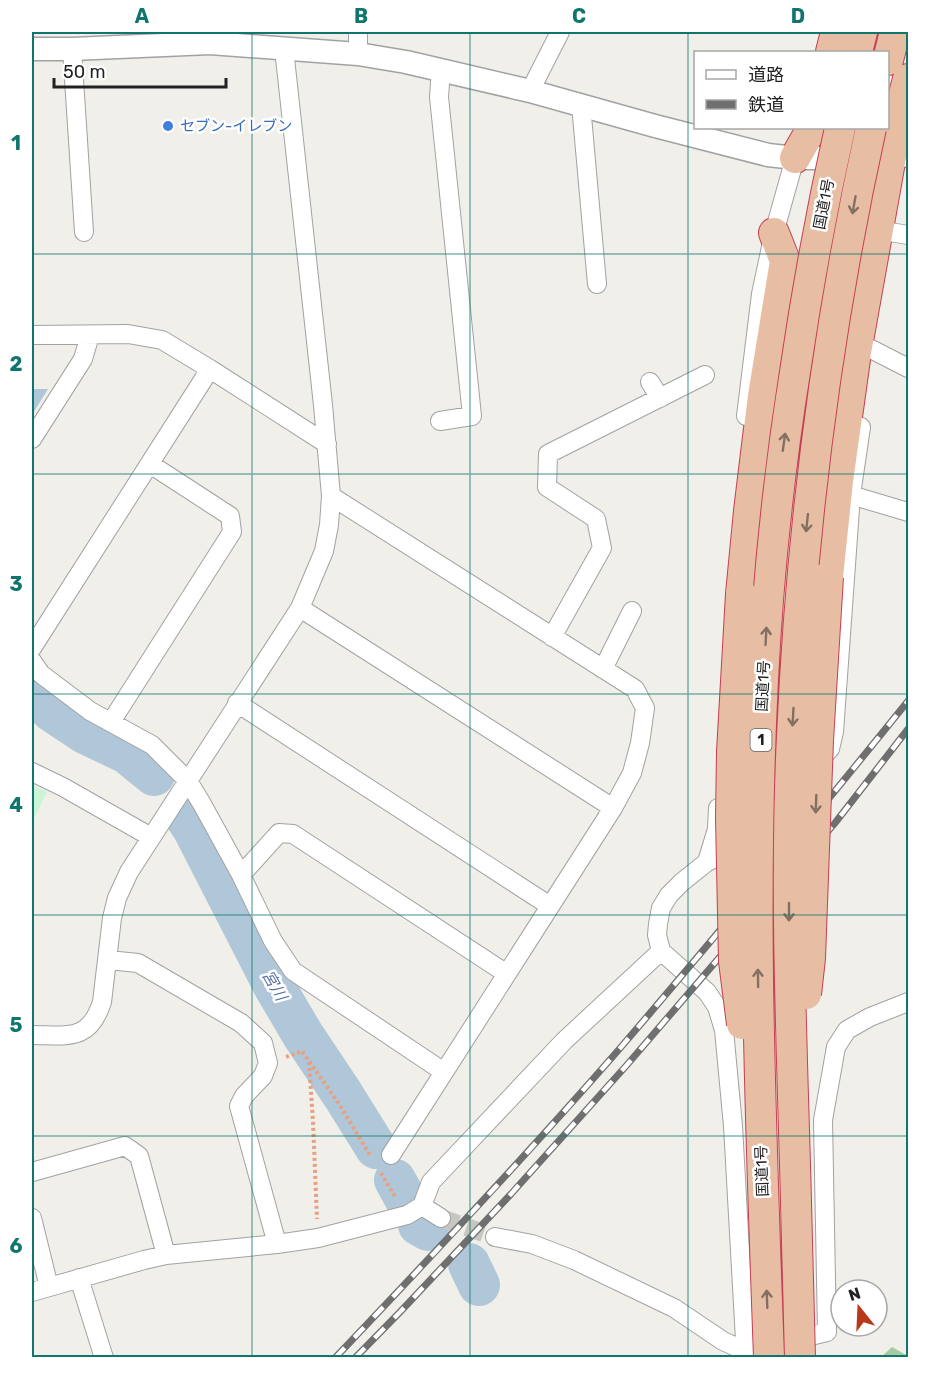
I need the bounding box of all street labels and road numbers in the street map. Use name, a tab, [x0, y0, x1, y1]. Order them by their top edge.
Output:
street label: 国道1号	[810, 177, 838, 231]
street label: 国道1号	[753, 660, 773, 712]
road number: 1	[750, 729, 771, 751]
street label: 国道1号	[752, 1145, 772, 1197]

